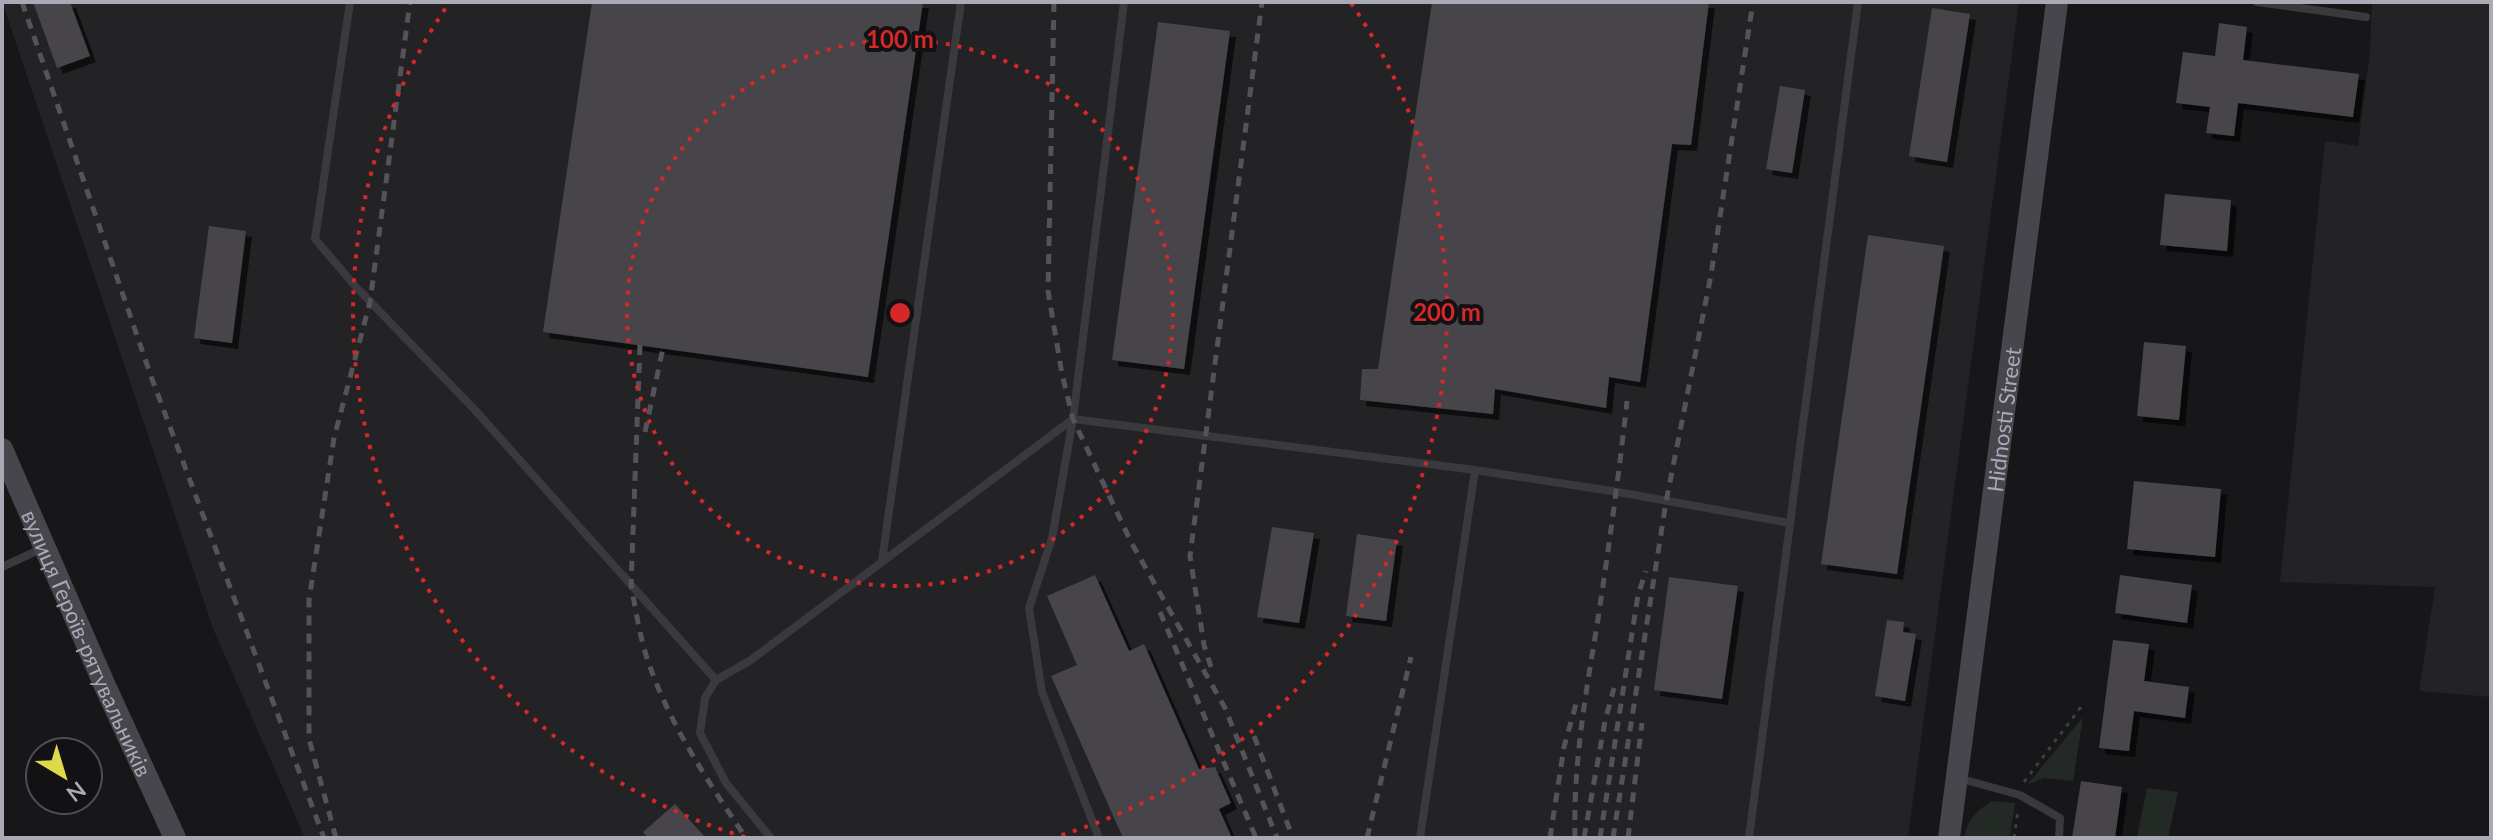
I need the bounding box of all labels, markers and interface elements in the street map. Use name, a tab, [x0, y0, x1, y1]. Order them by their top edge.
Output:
text: 100 m	[866, 24, 934, 53]
text: 200 m	[1413, 297, 1481, 326]
centre of rings	[886, 299, 914, 327]
street label: Hidnosti Street	[1980, 345, 2026, 493]
street label: вулиця Героїв-рятувальників	[17, 506, 158, 781]
north arrow	[24, 736, 104, 816]
text: N	[62, 776, 92, 808]

